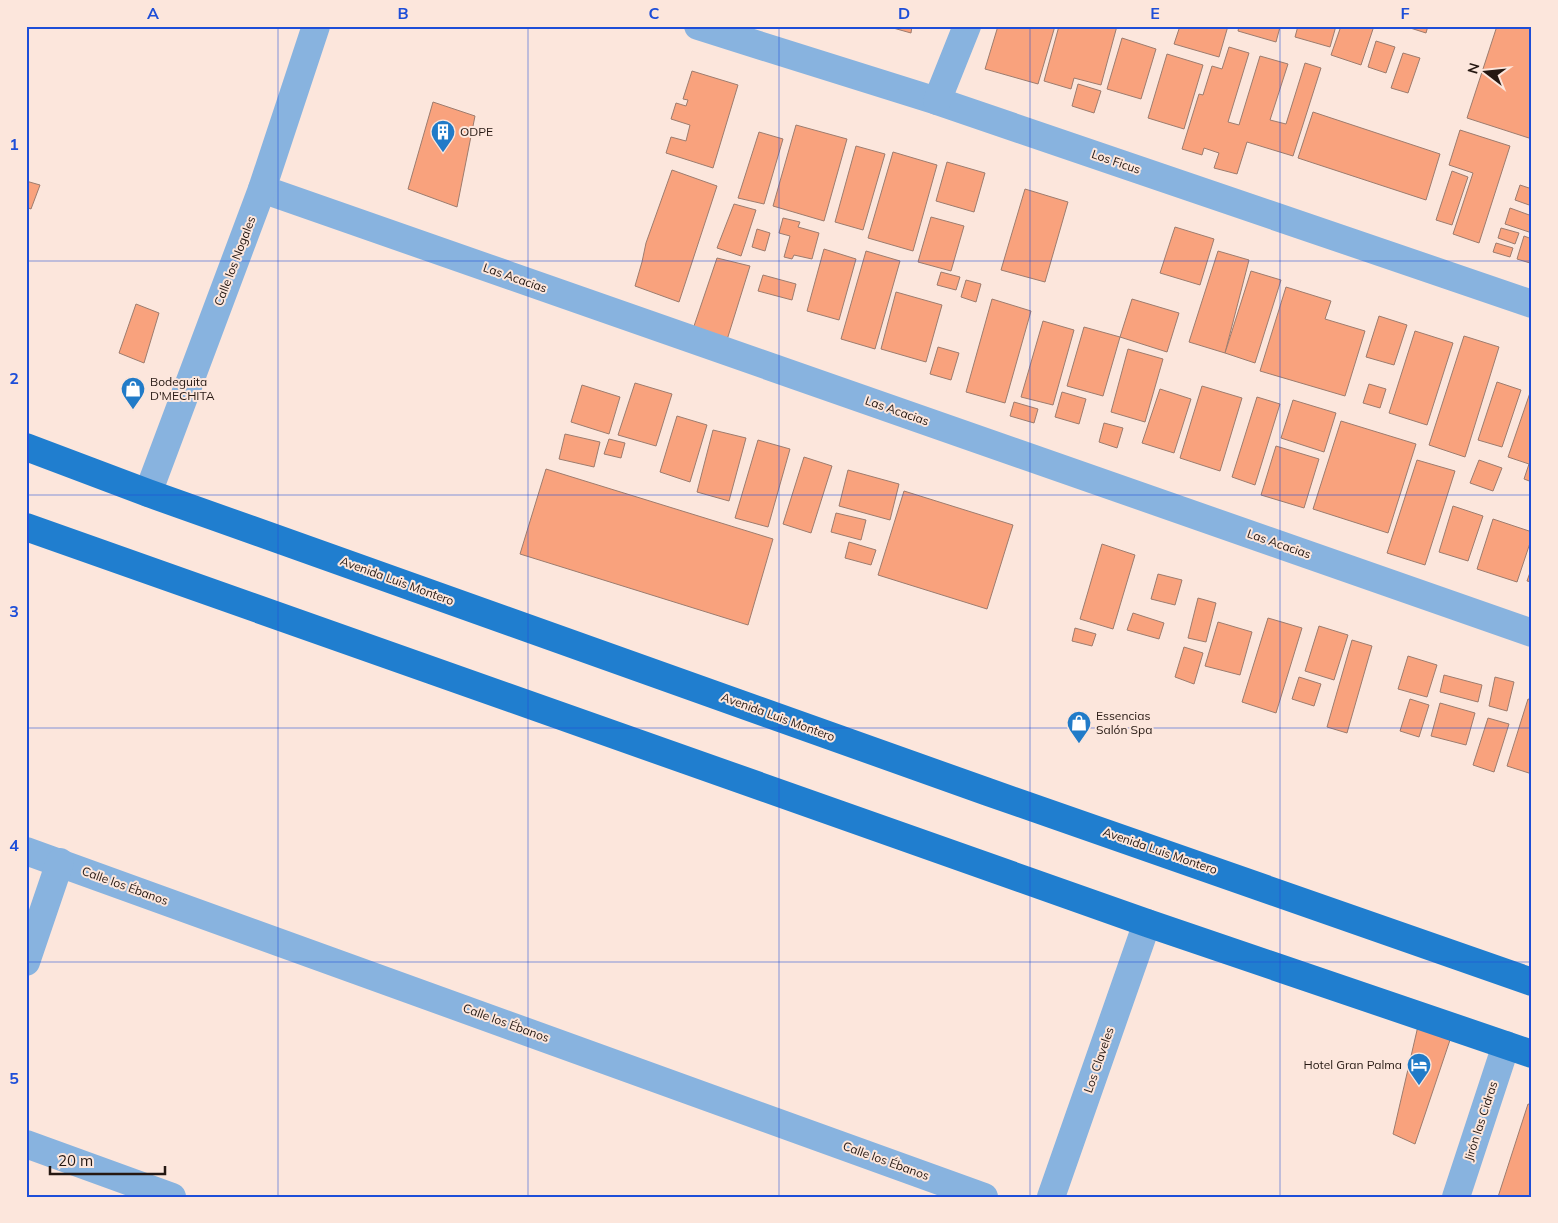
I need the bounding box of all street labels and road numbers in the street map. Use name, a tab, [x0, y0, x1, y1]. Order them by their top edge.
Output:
street label: Los Ficus	[1090, 146, 1143, 177]
street label: Calle los Nogales	[211, 214, 259, 308]
street label: Las Acacias	[481, 260, 549, 295]
street label: Las Acacias	[863, 393, 931, 428]
street label: Las Acacias	[1245, 526, 1313, 561]
street label: Avenida Luis Montero	[338, 553, 456, 608]
street label: Avenida Luis Montero	[719, 689, 837, 744]
street label: Avenida Luis Montero	[1101, 824, 1219, 877]
street label: Calle los Ébanos	[80, 863, 170, 908]
street label: Calle los Ébanos	[461, 1000, 551, 1045]
street label: Los Claveles	[1080, 1025, 1117, 1095]
street label: Jirón las Cidras	[1461, 1079, 1500, 1163]
street label: Calle los Ébanos	[841, 1138, 931, 1183]

